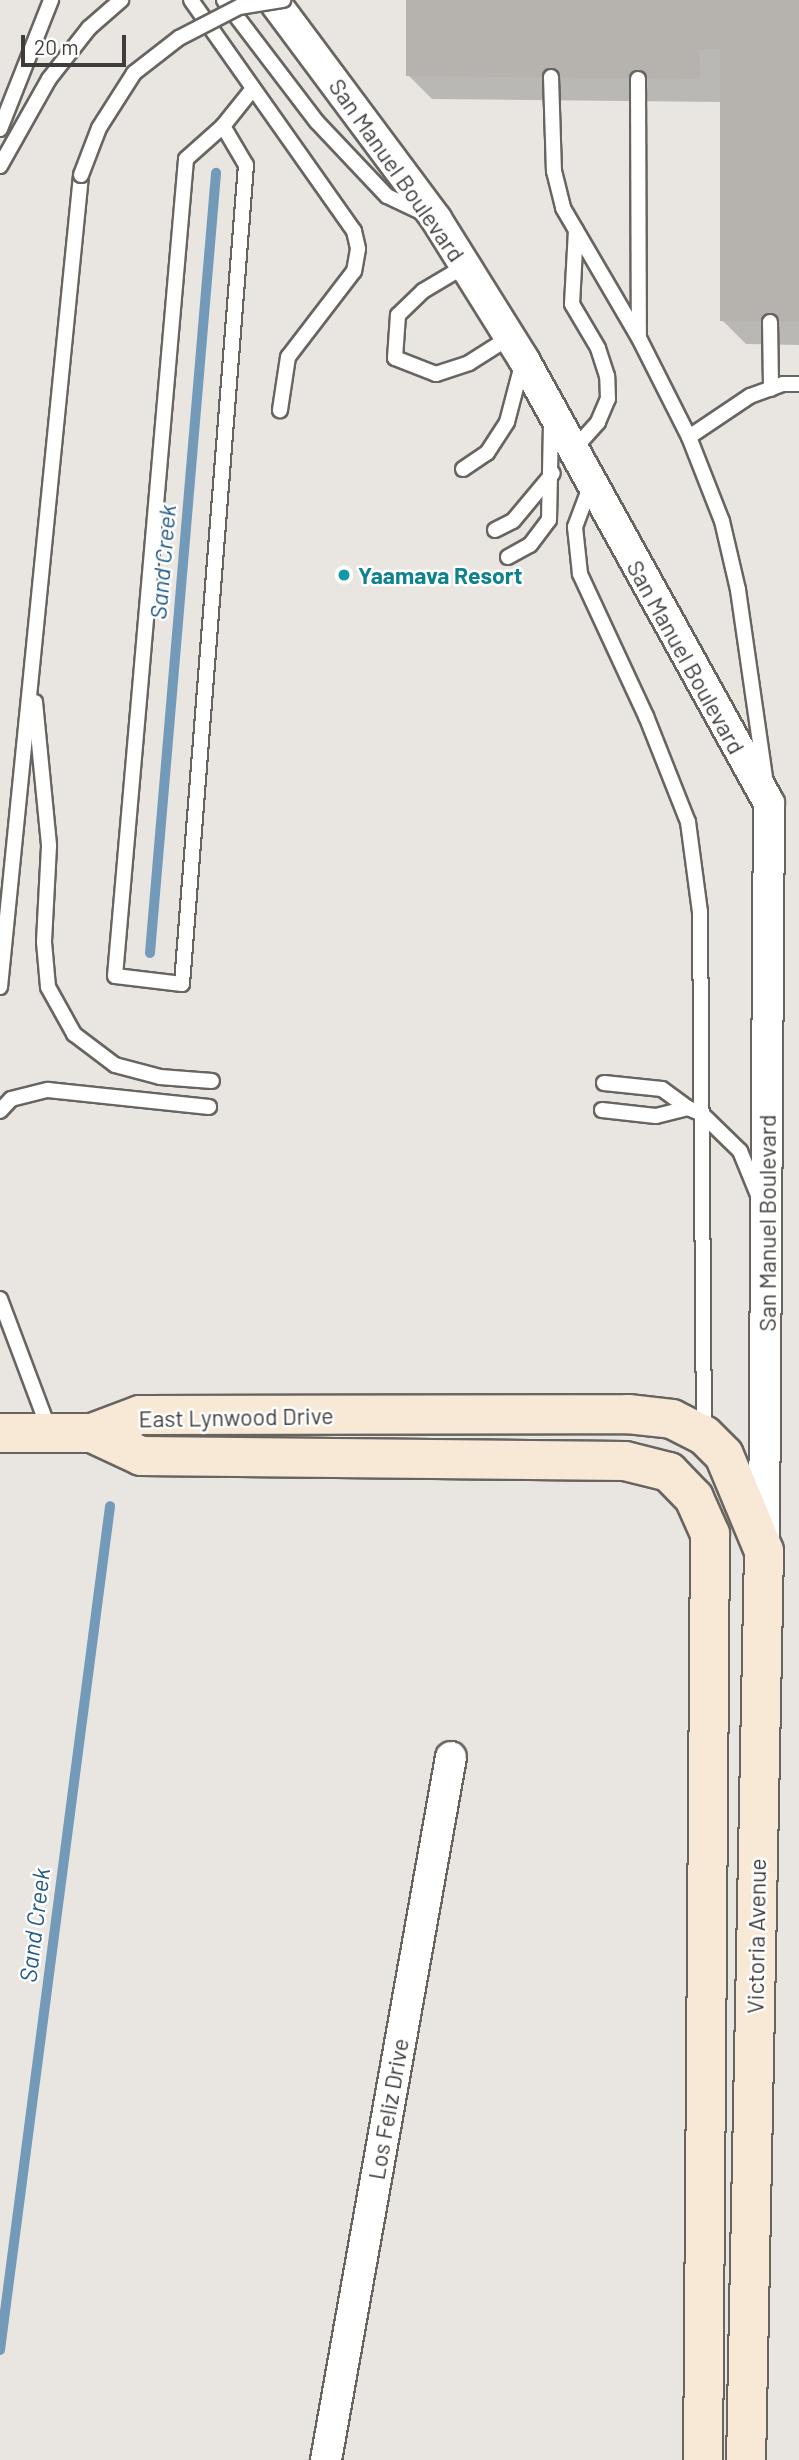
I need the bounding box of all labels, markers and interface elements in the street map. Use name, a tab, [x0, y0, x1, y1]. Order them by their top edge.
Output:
scale bar	[24, 21, 130, 65]
text: 20 m	[34, 34, 79, 59]
street label: San Manuel Boulevard	[323, 73, 471, 267]
water label: Sand Creek	[143, 503, 181, 621]
street label: San Manuel Boulevard	[621, 555, 751, 759]
place label: Yaamava Resort	[358, 561, 522, 589]
marker: Yaamava Resort	[336, 567, 352, 583]
street label: San Manuel Boulevard	[753, 1115, 781, 1331]
street label: East Lynwood Drive	[138, 1402, 334, 1432]
street label: Victoria Avenue	[741, 1858, 771, 2014]
water label: Sand Creek	[13, 1866, 55, 1984]
street label: Los Feliz Drive	[362, 2036, 414, 2182]

